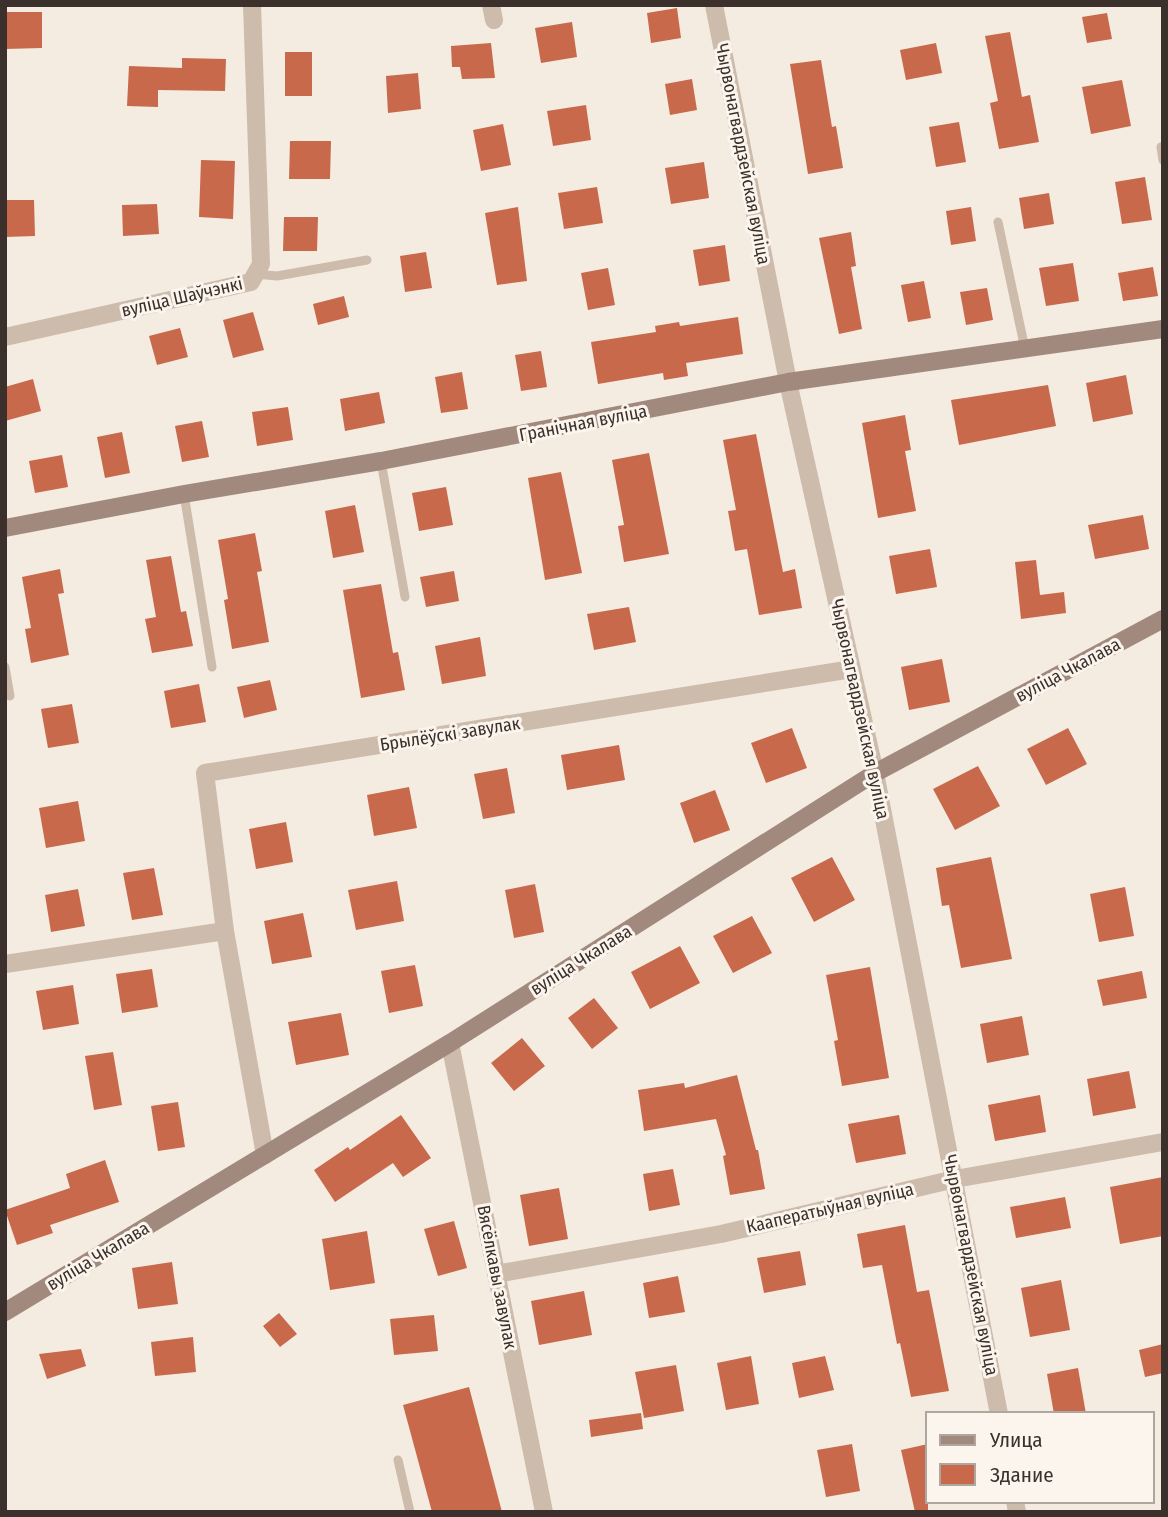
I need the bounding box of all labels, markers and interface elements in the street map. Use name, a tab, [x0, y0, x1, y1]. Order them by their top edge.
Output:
street label: Чырвонагвардзейская вуліца	[711, 42, 775, 266]
street label: вуліца Шаўчэнкі	[119, 272, 245, 322]
street label: Гранічная вуліца	[517, 400, 649, 446]
street label: Чырвонагвардзейская вуліца	[826, 597, 894, 821]
street label: вуліца Чкалава	[1012, 633, 1124, 707]
street label: Брылёўскі завулак	[378, 712, 522, 756]
street label: вуліца Чкалава	[526, 920, 636, 1000]
street label: Чырвонагвардзейская вуліца	[939, 1153, 1003, 1377]
street label: Кааператыўная вуліца	[744, 1178, 916, 1238]
street label: Вясёлкавы завулак	[472, 1203, 522, 1351]
street label: вуліца Чкалава	[43, 1217, 153, 1295]
legend	[926, 1412, 1154, 1503]
text: Улица	[989, 1427, 1043, 1453]
text: Здание	[990, 1462, 1054, 1488]

